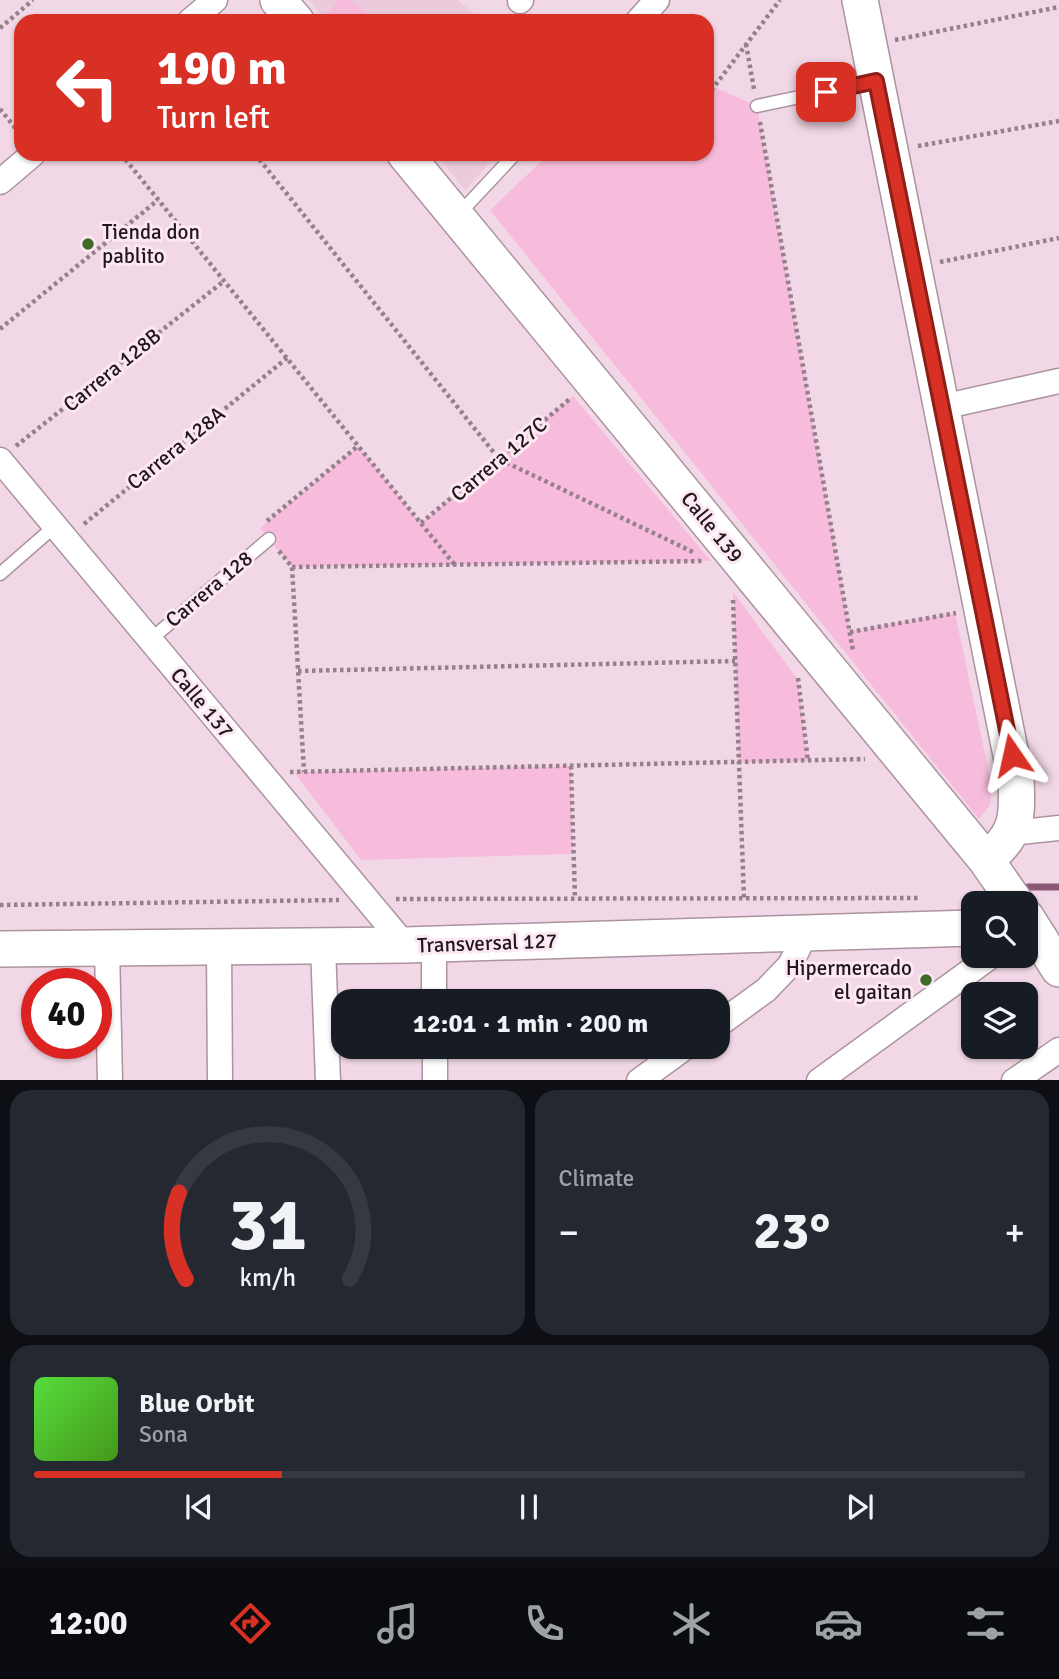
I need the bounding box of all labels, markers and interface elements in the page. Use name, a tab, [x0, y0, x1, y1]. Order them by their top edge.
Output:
text: 190 m	[157, 38, 287, 98]
icon: left	[42, 42, 133, 133]
pin	[796, 62, 856, 122]
icon: arrive	[807, 73, 845, 111]
text: Turn left	[157, 98, 270, 137]
place label: Tienda don pablito	[102, 219, 200, 269]
marker: Tienda don pablito	[80, 236, 96, 252]
street label: Carrera 128B	[58, 323, 166, 417]
street label: Carrera 128A	[122, 401, 230, 495]
street label: Carrera 127C	[445, 411, 553, 507]
street label: Calle 139	[675, 486, 749, 568]
street label: Carrera 128	[160, 545, 258, 633]
street label: Calle 137	[165, 662, 239, 744]
position arrow	[975, 718, 1049, 792]
map controls	[961, 891, 1038, 1059]
button: search	[961, 891, 1038, 968]
street label: Transversal 127	[416, 928, 558, 958]
place label: Hipermercado el gaitan	[786, 955, 912, 1005]
speed limit sign: 40	[21, 968, 112, 1059]
marker: Hipermercado el gaitan	[918, 972, 934, 988]
button: layers	[961, 982, 1038, 1059]
text: 12:01 · 1 min · 200 m	[413, 1008, 648, 1040]
text: Climate	[559, 1164, 634, 1193]
text: 31	[228, 1181, 307, 1270]
text: 23°	[753, 1199, 830, 1263]
text: −	[559, 1209, 579, 1256]
text: +	[1004, 1209, 1025, 1256]
text: km/h	[239, 1261, 296, 1292]
text: Blue Orbit	[139, 1388, 255, 1420]
text: Sona	[139, 1420, 188, 1449]
icon: previous	[180, 1488, 218, 1526]
icon: pause	[510, 1488, 548, 1526]
icon: next	[841, 1488, 879, 1526]
icon: directions	[226, 1599, 275, 1648]
icon: music	[373, 1599, 422, 1648]
icon: phone	[520, 1599, 569, 1648]
icon: climate	[667, 1599, 716, 1648]
icon: car	[814, 1599, 863, 1648]
icon: filters	[961, 1599, 1010, 1648]
text: 12:00	[49, 1604, 128, 1643]

